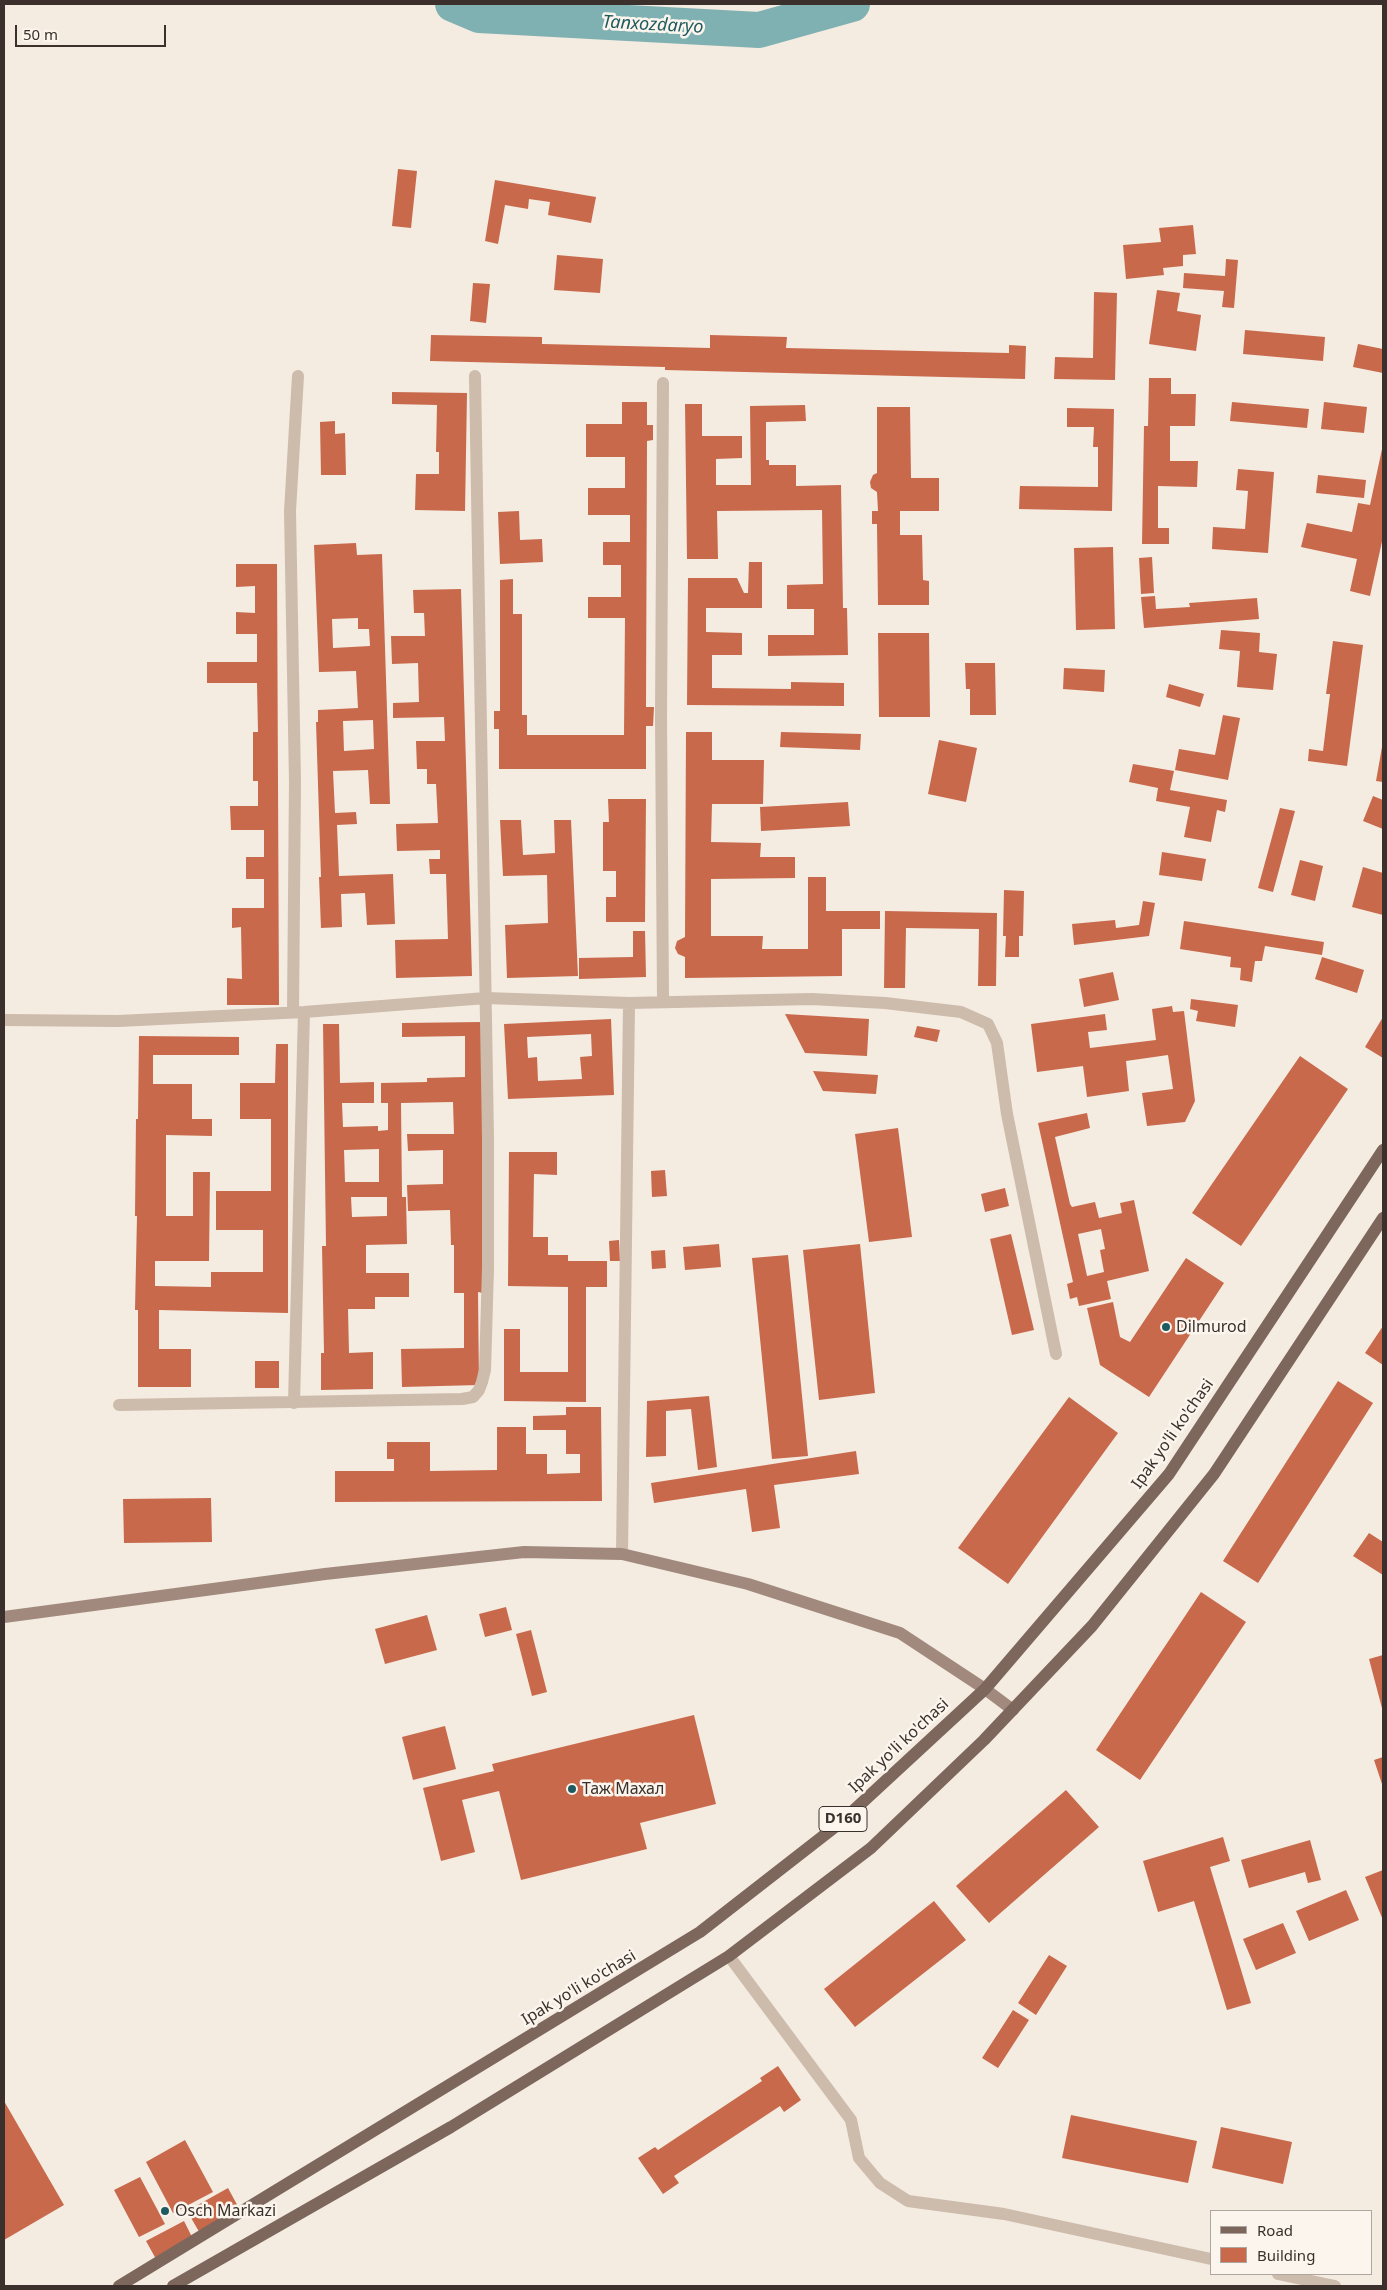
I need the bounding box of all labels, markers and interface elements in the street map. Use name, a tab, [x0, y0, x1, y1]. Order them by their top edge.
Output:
water label: Tanxozdaryo	[602, 12, 704, 38]
scale bar	[18, 15, 169, 47]
text: 50 m	[23, 24, 58, 44]
place label: Dilmurod	[1176, 1317, 1247, 1337]
marker: Dilmurod	[1160, 1321, 1172, 1333]
street label: Ipak yo'li ko'chasi	[1128, 1375, 1218, 1493]
street label: Ipak yo'li ko'chasi	[845, 1695, 953, 1797]
place label: Таж Махал	[582, 1779, 664, 1799]
marker: Таж Махал	[566, 1783, 578, 1795]
road number: D160	[819, 1806, 867, 1832]
street label: Ipak yo'li ko'chasi	[518, 1946, 640, 2030]
place label: Osch Markazi	[175, 2201, 276, 2221]
marker: Osch Markazi	[159, 2205, 171, 2217]
legend	[1210, 2210, 1372, 2275]
text: Road	[1257, 2220, 1293, 2240]
text: Building	[1257, 2245, 1315, 2265]

